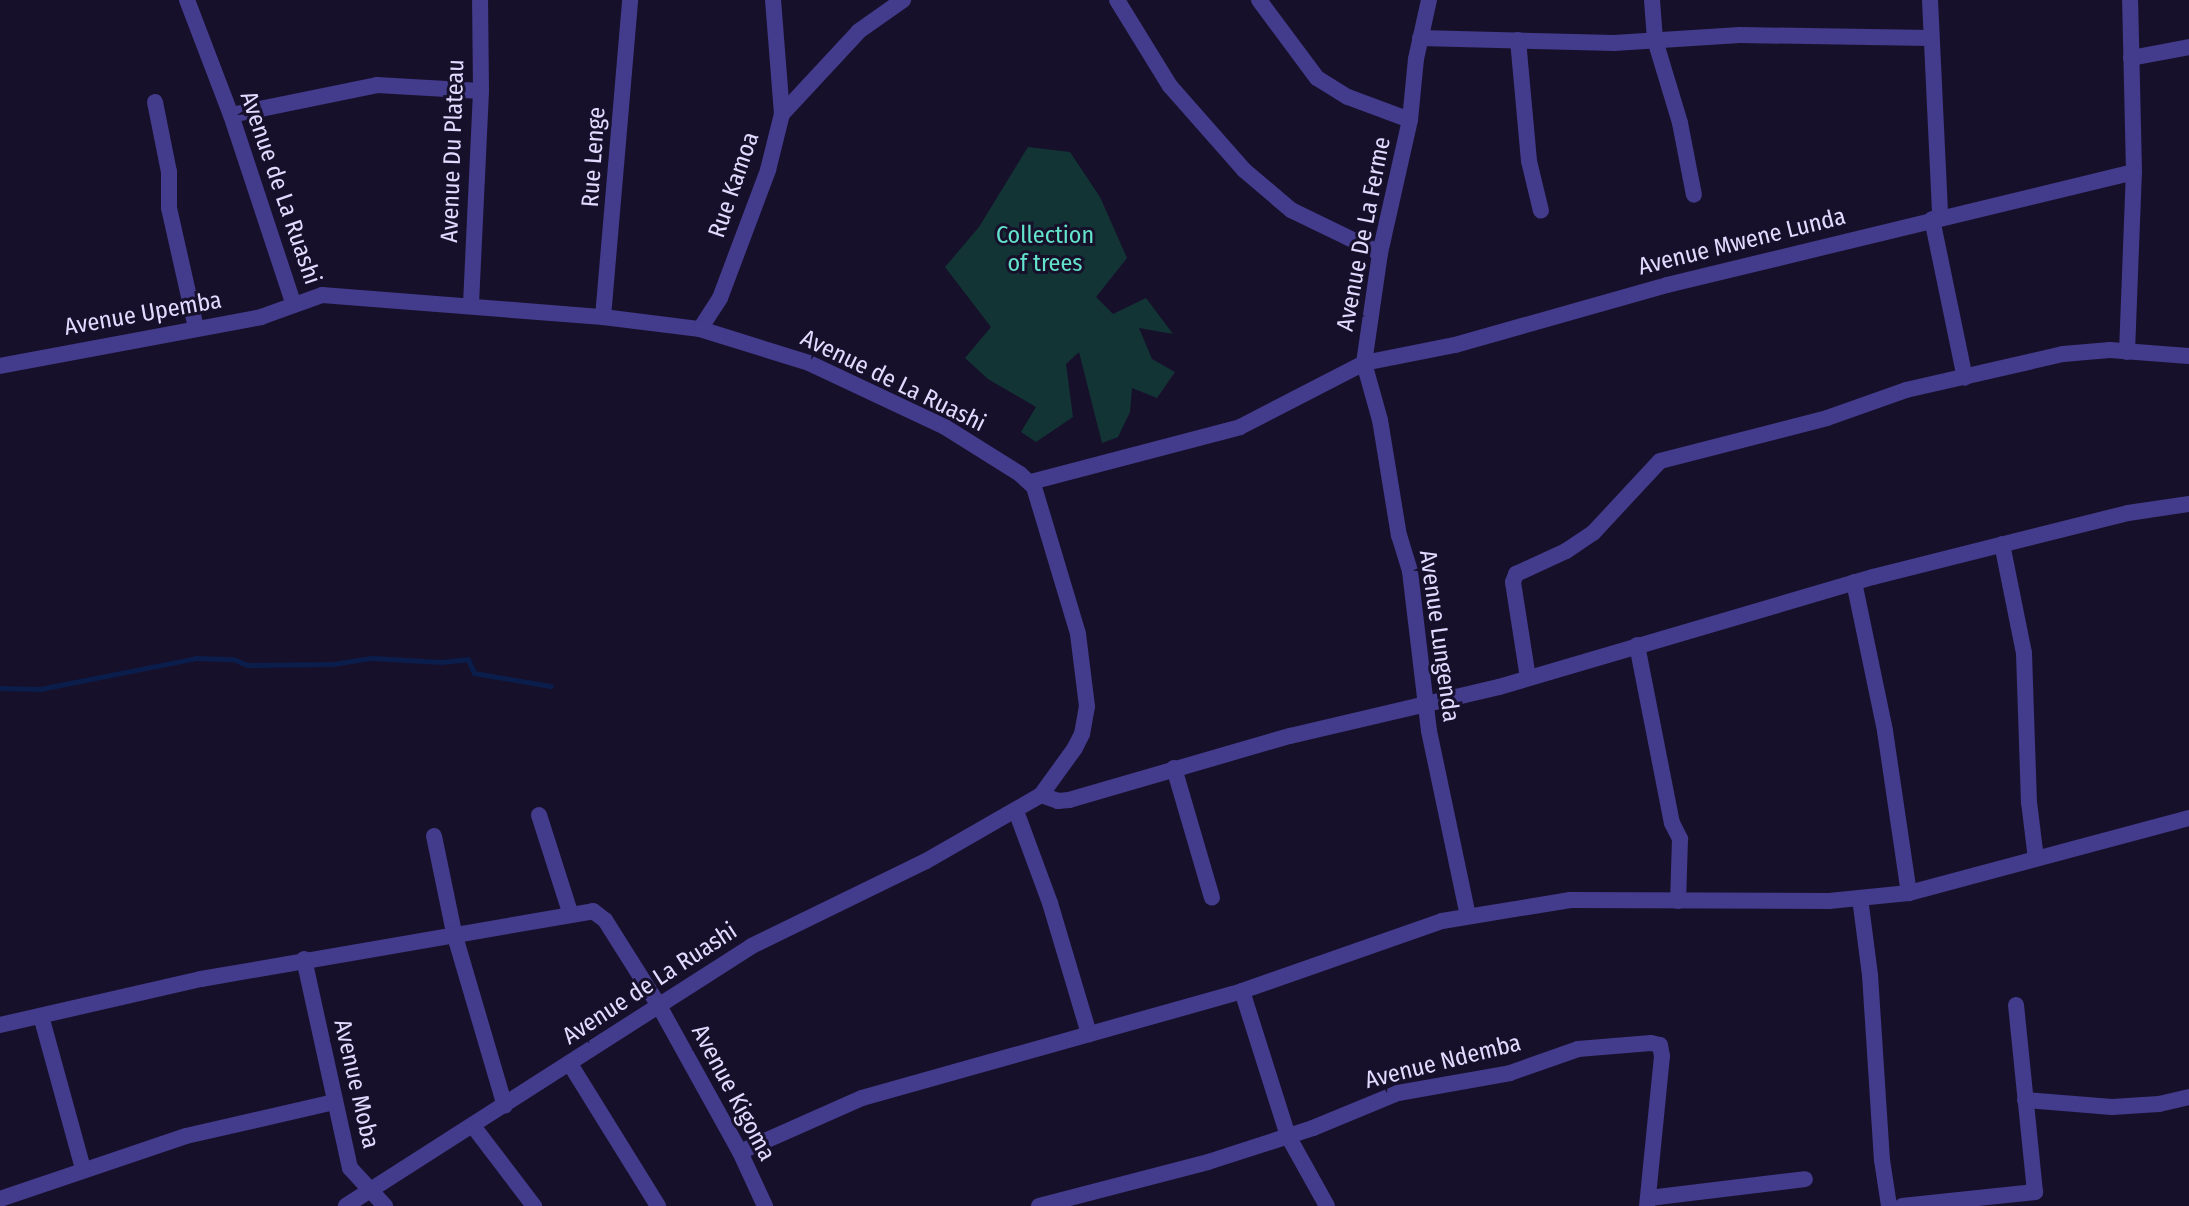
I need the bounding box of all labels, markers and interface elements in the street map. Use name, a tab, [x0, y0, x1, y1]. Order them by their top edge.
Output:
street label: Avenue Du Plateau	[435, 59, 471, 243]
street label: Avenue de La Ruashi	[233, 88, 327, 288]
street label: Rue Lenge	[576, 106, 612, 208]
street label: Rue Kamoa	[702, 128, 766, 242]
street label: Avenue De La Ferme	[1331, 134, 1397, 334]
street label: Avenue Mwene Lunda	[1635, 202, 1849, 282]
park label: Collection of trees	[996, 222, 1094, 278]
street label: Avenue Upemba	[62, 286, 224, 342]
street label: Avenue de La Ruashi	[796, 324, 990, 438]
street label: Avenue Lungenda	[1413, 548, 1465, 724]
street label: Avenue de La Ruashi	[557, 917, 743, 1051]
street label: Avenue Moba	[327, 1017, 385, 1151]
street label: Avenue Kigoma	[685, 1020, 781, 1166]
street label: Avenue Ndemba	[1362, 1029, 1524, 1095]

